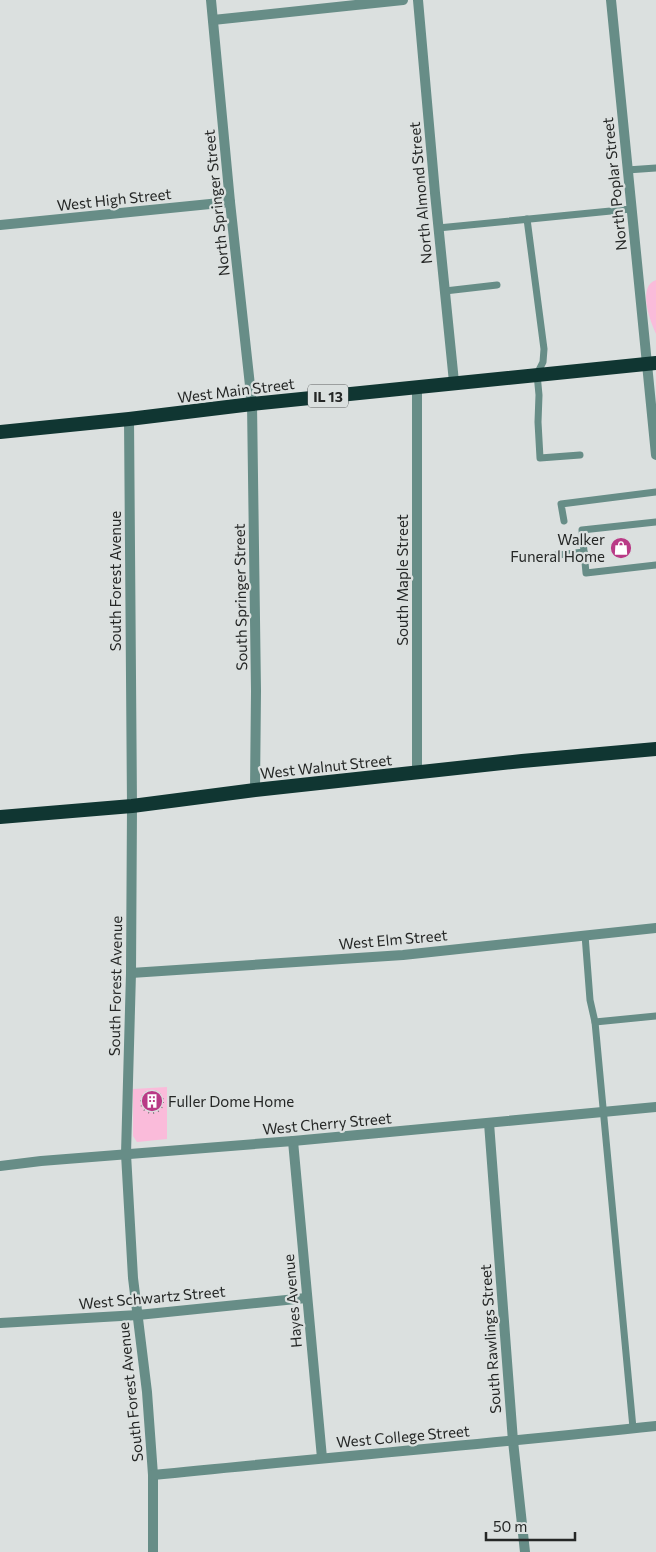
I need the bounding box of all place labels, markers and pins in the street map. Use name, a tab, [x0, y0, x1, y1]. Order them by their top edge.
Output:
place label: Walker Funeral Home	[510, 530, 605, 565]
shop icon: Walker Funeral Home	[609, 536, 633, 560]
building icon: Fuller Dome Home	[140, 1089, 164, 1113]
place label: Fuller Dome Home	[168, 1092, 294, 1110]

